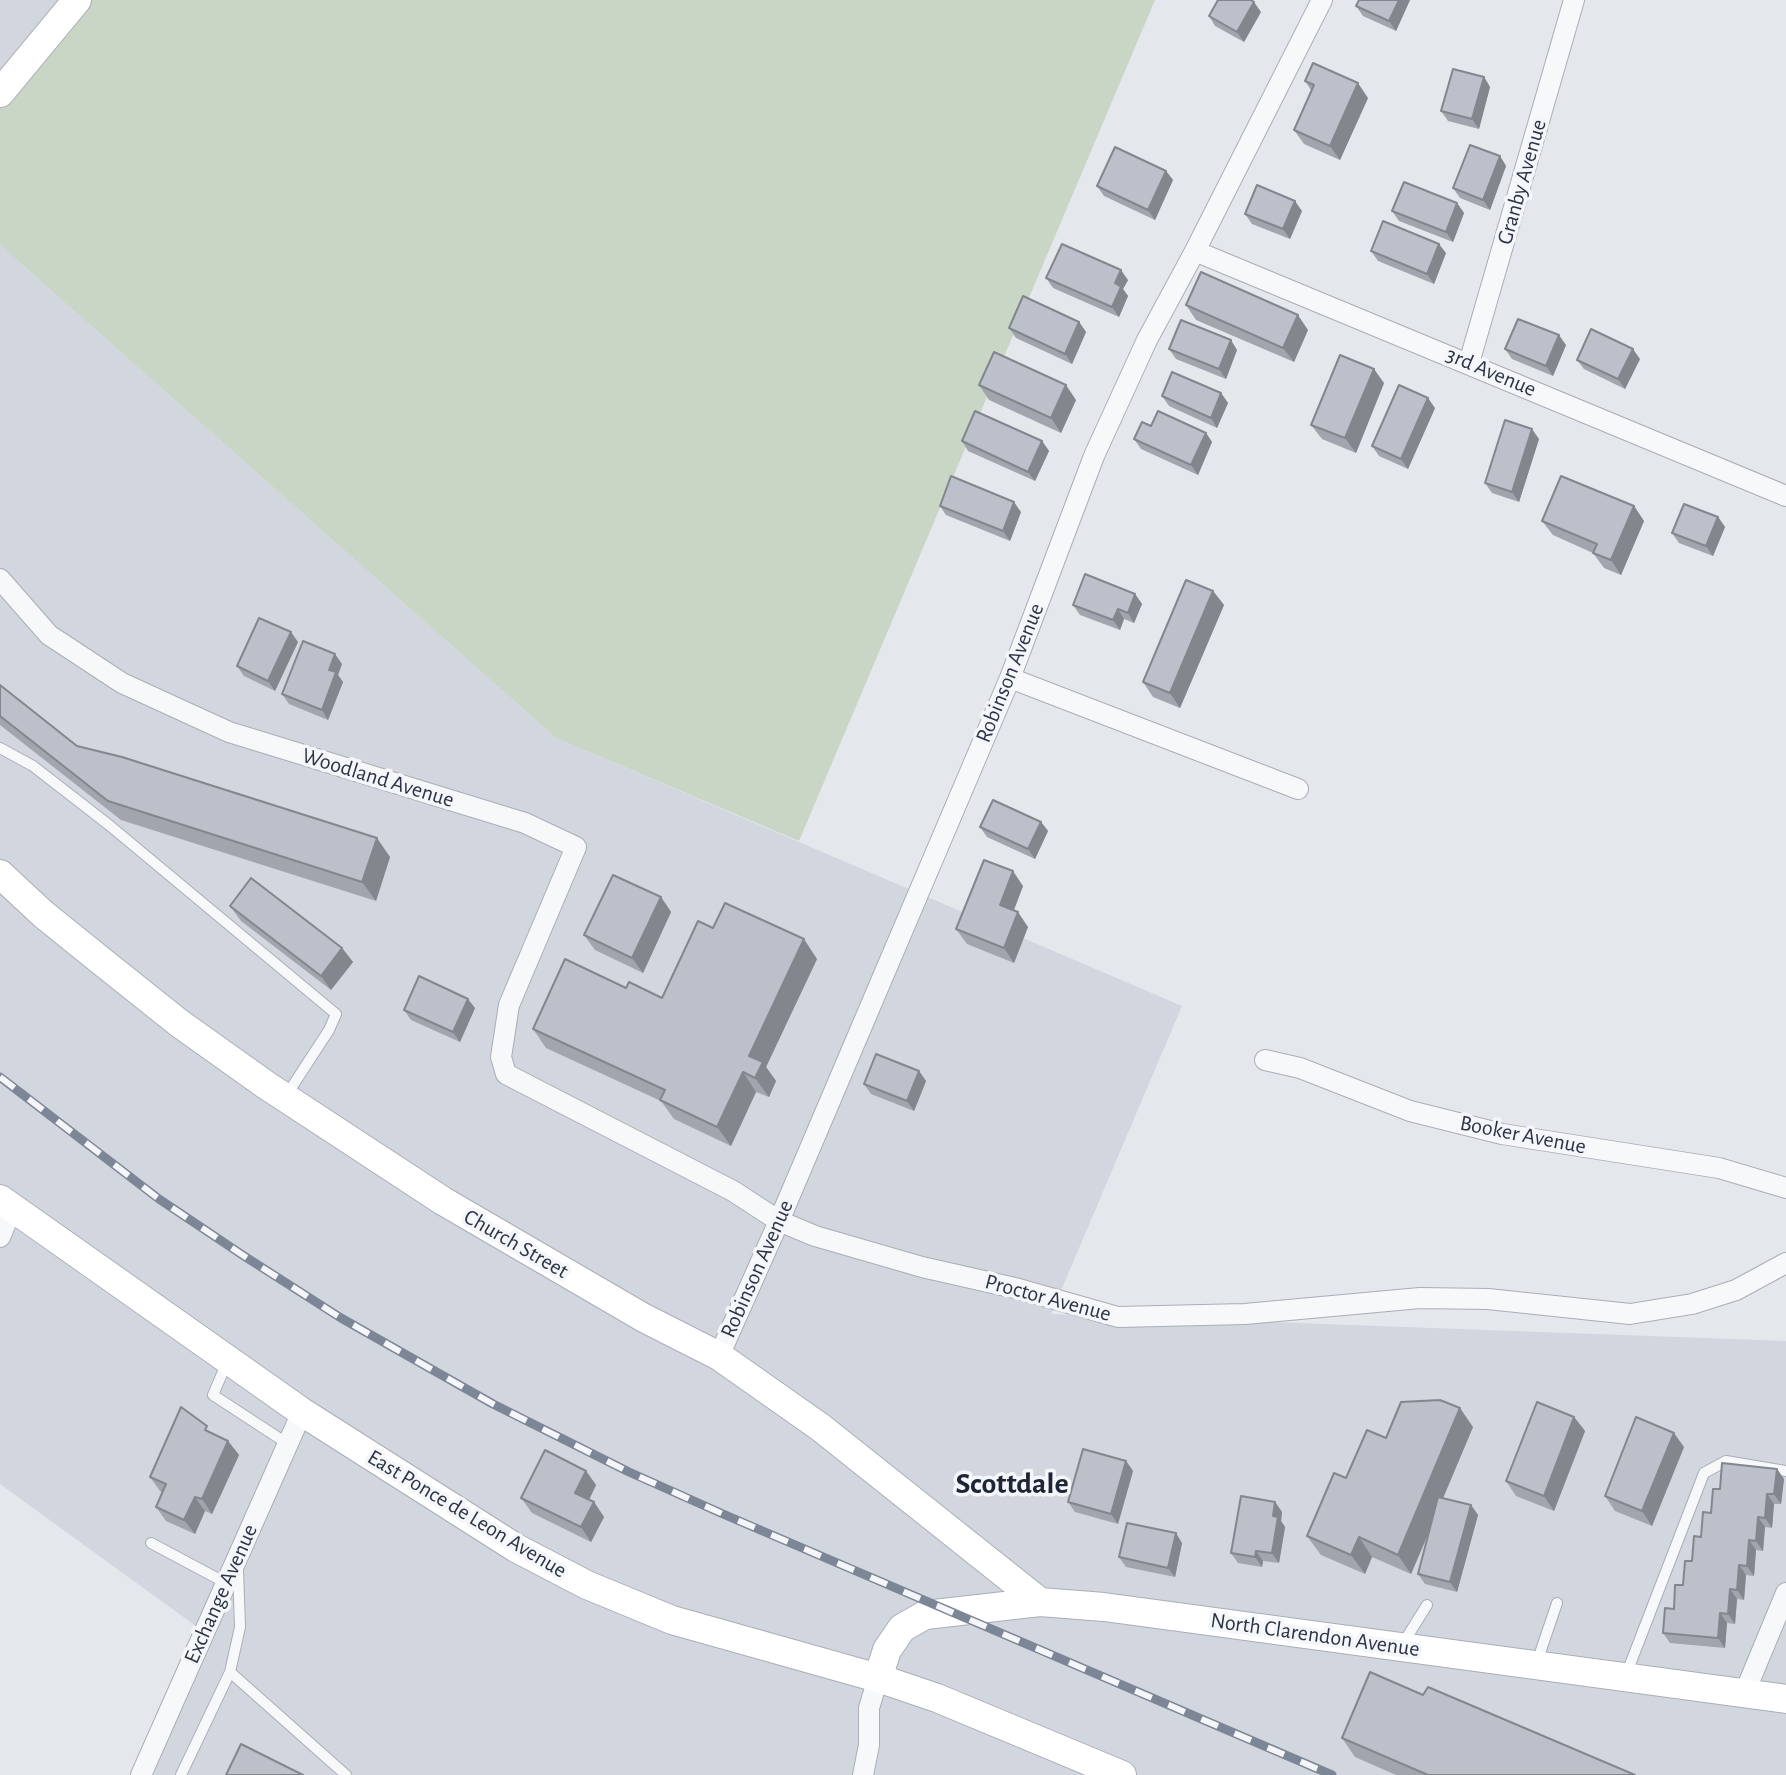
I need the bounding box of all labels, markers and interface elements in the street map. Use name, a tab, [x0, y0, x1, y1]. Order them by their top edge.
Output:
street label: Granby Avenue	[1492, 116, 1552, 248]
street label: 3rd Avenue	[1442, 341, 1540, 403]
street label: Robinson Avenue	[970, 599, 1050, 747]
street label: Woodland Avenue	[299, 742, 457, 814]
street label: Booker Avenue	[1458, 1110, 1588, 1160]
street label: Robinson Avenue	[715, 1196, 799, 1342]
street label: Church Street	[459, 1203, 573, 1285]
street label: Proctor Avenue	[982, 1268, 1114, 1328]
street label: East Ponce de Leon Avenue	[363, 1444, 571, 1584]
district label: Scottdale	[955, 1466, 1069, 1502]
street label: Exchange Avenue	[179, 1520, 263, 1668]
street label: North Clarendon Avenue	[1209, 1607, 1421, 1663]

